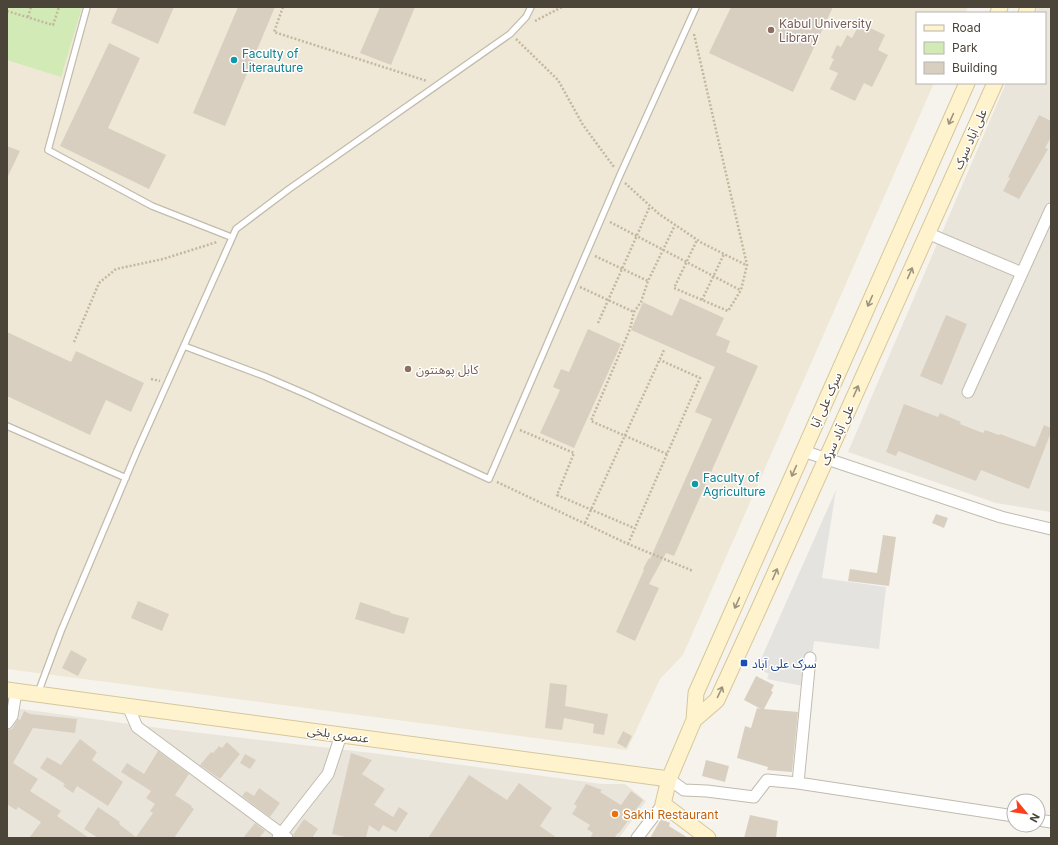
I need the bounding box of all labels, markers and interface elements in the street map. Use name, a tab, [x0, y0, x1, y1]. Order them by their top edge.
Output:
legend	[916, 12, 1046, 84]
place label: Kabul University Library	[779, 16, 872, 45]
text: Road	[952, 20, 981, 35]
marker: Kabul University Library	[766, 25, 776, 35]
text: Park	[952, 40, 978, 55]
place label: Faculty of Literauture	[242, 46, 303, 75]
marker: Faculty of Literauture	[229, 55, 239, 65]
text: Building	[952, 60, 997, 75]
street label: علی آباد سړک	[950, 106, 990, 172]
one-way arrow	[947, 112, 954, 124]
one-way arrow	[906, 267, 914, 279]
one-way arrow	[865, 295, 873, 307]
place label: کابل پوهنتون	[416, 362, 479, 378]
marker: کابل پوهنتون	[403, 364, 413, 374]
street label: سرک علی آبا	[807, 370, 845, 430]
one-way arrow	[853, 386, 861, 398]
street label: علی آباد سړک	[817, 402, 857, 468]
one-way arrow	[790, 465, 797, 477]
place label: Faculty of Agriculture	[703, 470, 766, 499]
marker: Faculty of Agriculture	[690, 479, 700, 489]
one-way arrow	[771, 568, 779, 580]
one-way arrow	[733, 597, 740, 609]
place label: سرک علی آباد	[752, 656, 817, 671]
marker: سرک علی آباد	[739, 658, 749, 668]
one-way arrow	[717, 686, 724, 698]
street label: عنصری بلخی	[306, 722, 370, 746]
north arrow	[1006, 793, 1046, 833]
place label: Sakhi Restaurant	[623, 807, 718, 822]
marker: Sakhi Restaurant	[610, 809, 620, 819]
text: N	[1027, 811, 1043, 825]

